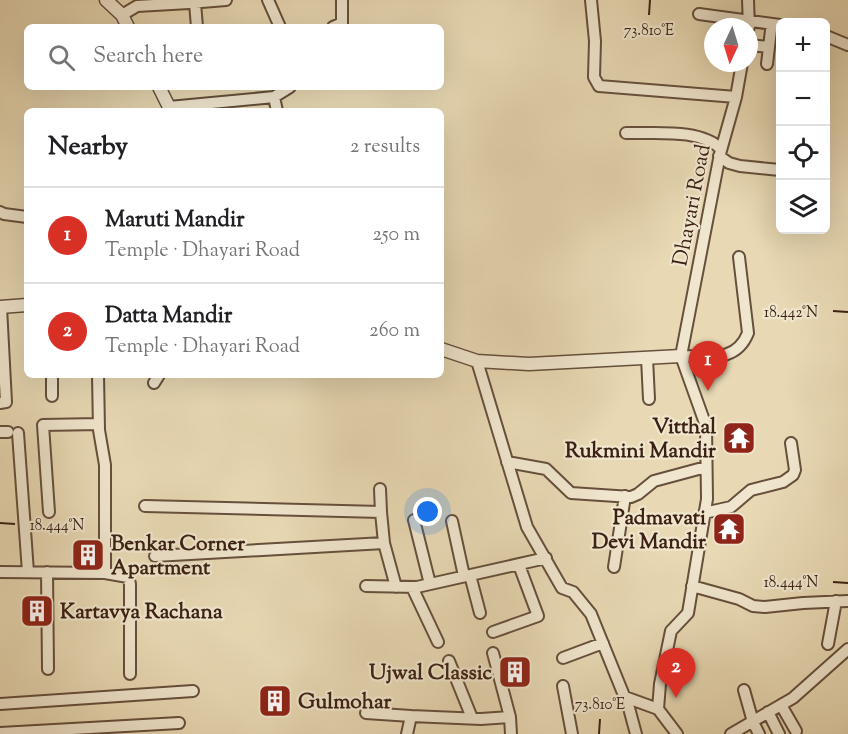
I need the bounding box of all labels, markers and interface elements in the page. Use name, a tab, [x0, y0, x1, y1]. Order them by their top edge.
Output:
north arrow	[704, 18, 758, 72]
map controls	[776, 18, 830, 234]
button: +	[776, 18, 830, 72]
text: 73.810°E	[624, 21, 674, 42]
search box	[24, 24, 444, 90]
icon: search	[45, 41, 78, 74]
text: Search here	[93, 41, 203, 73]
button: −	[776, 72, 830, 126]
button: locate	[776, 126, 830, 180]
text: Nearby	[48, 129, 128, 166]
text: 2 results	[350, 133, 420, 162]
street label: Dhayari Road	[666, 142, 720, 269]
button: layers	[776, 180, 830, 234]
text: Maruti Mandir	[105, 205, 244, 237]
text: 1	[64, 221, 71, 250]
text: 250 m	[372, 221, 420, 250]
text: Temple · Dhayari Road	[105, 237, 300, 266]
text: Datta Mandir	[105, 301, 232, 333]
text: 18.442°N	[764, 303, 818, 324]
text: 2	[63, 317, 72, 346]
text: 260 m	[369, 317, 420, 346]
text: Temple · Dhayari Road	[105, 333, 300, 362]
pin: 1	[688, 342, 728, 391]
place label: Vitthal Rukmini Mandir	[565, 413, 716, 467]
temple icon: Vitthal Rukmini Mandir	[721, 420, 757, 456]
your location	[413, 497, 442, 526]
place label: Padmavati Devi Mandir	[592, 504, 706, 558]
temple icon: Padmavati Devi Mandir	[711, 511, 747, 547]
text: 18.444°N	[30, 516, 84, 537]
place label: Benkar Corner Apartment	[111, 530, 245, 584]
building icon: Benkar Corner Apartment	[70, 537, 106, 573]
text: 18.444°N	[764, 573, 818, 594]
building icon: Kartavya Rachana	[19, 593, 55, 629]
place label: Kartavya Rachana	[60, 598, 223, 628]
pin: 2	[656, 648, 696, 698]
building icon: Ujwal Classic	[497, 654, 533, 690]
place label: Ujwal Classic	[369, 659, 492, 689]
building icon: Gulmohar	[257, 683, 293, 719]
place label: Gulmohar	[298, 688, 391, 718]
text: 73.810°E	[575, 695, 625, 716]

